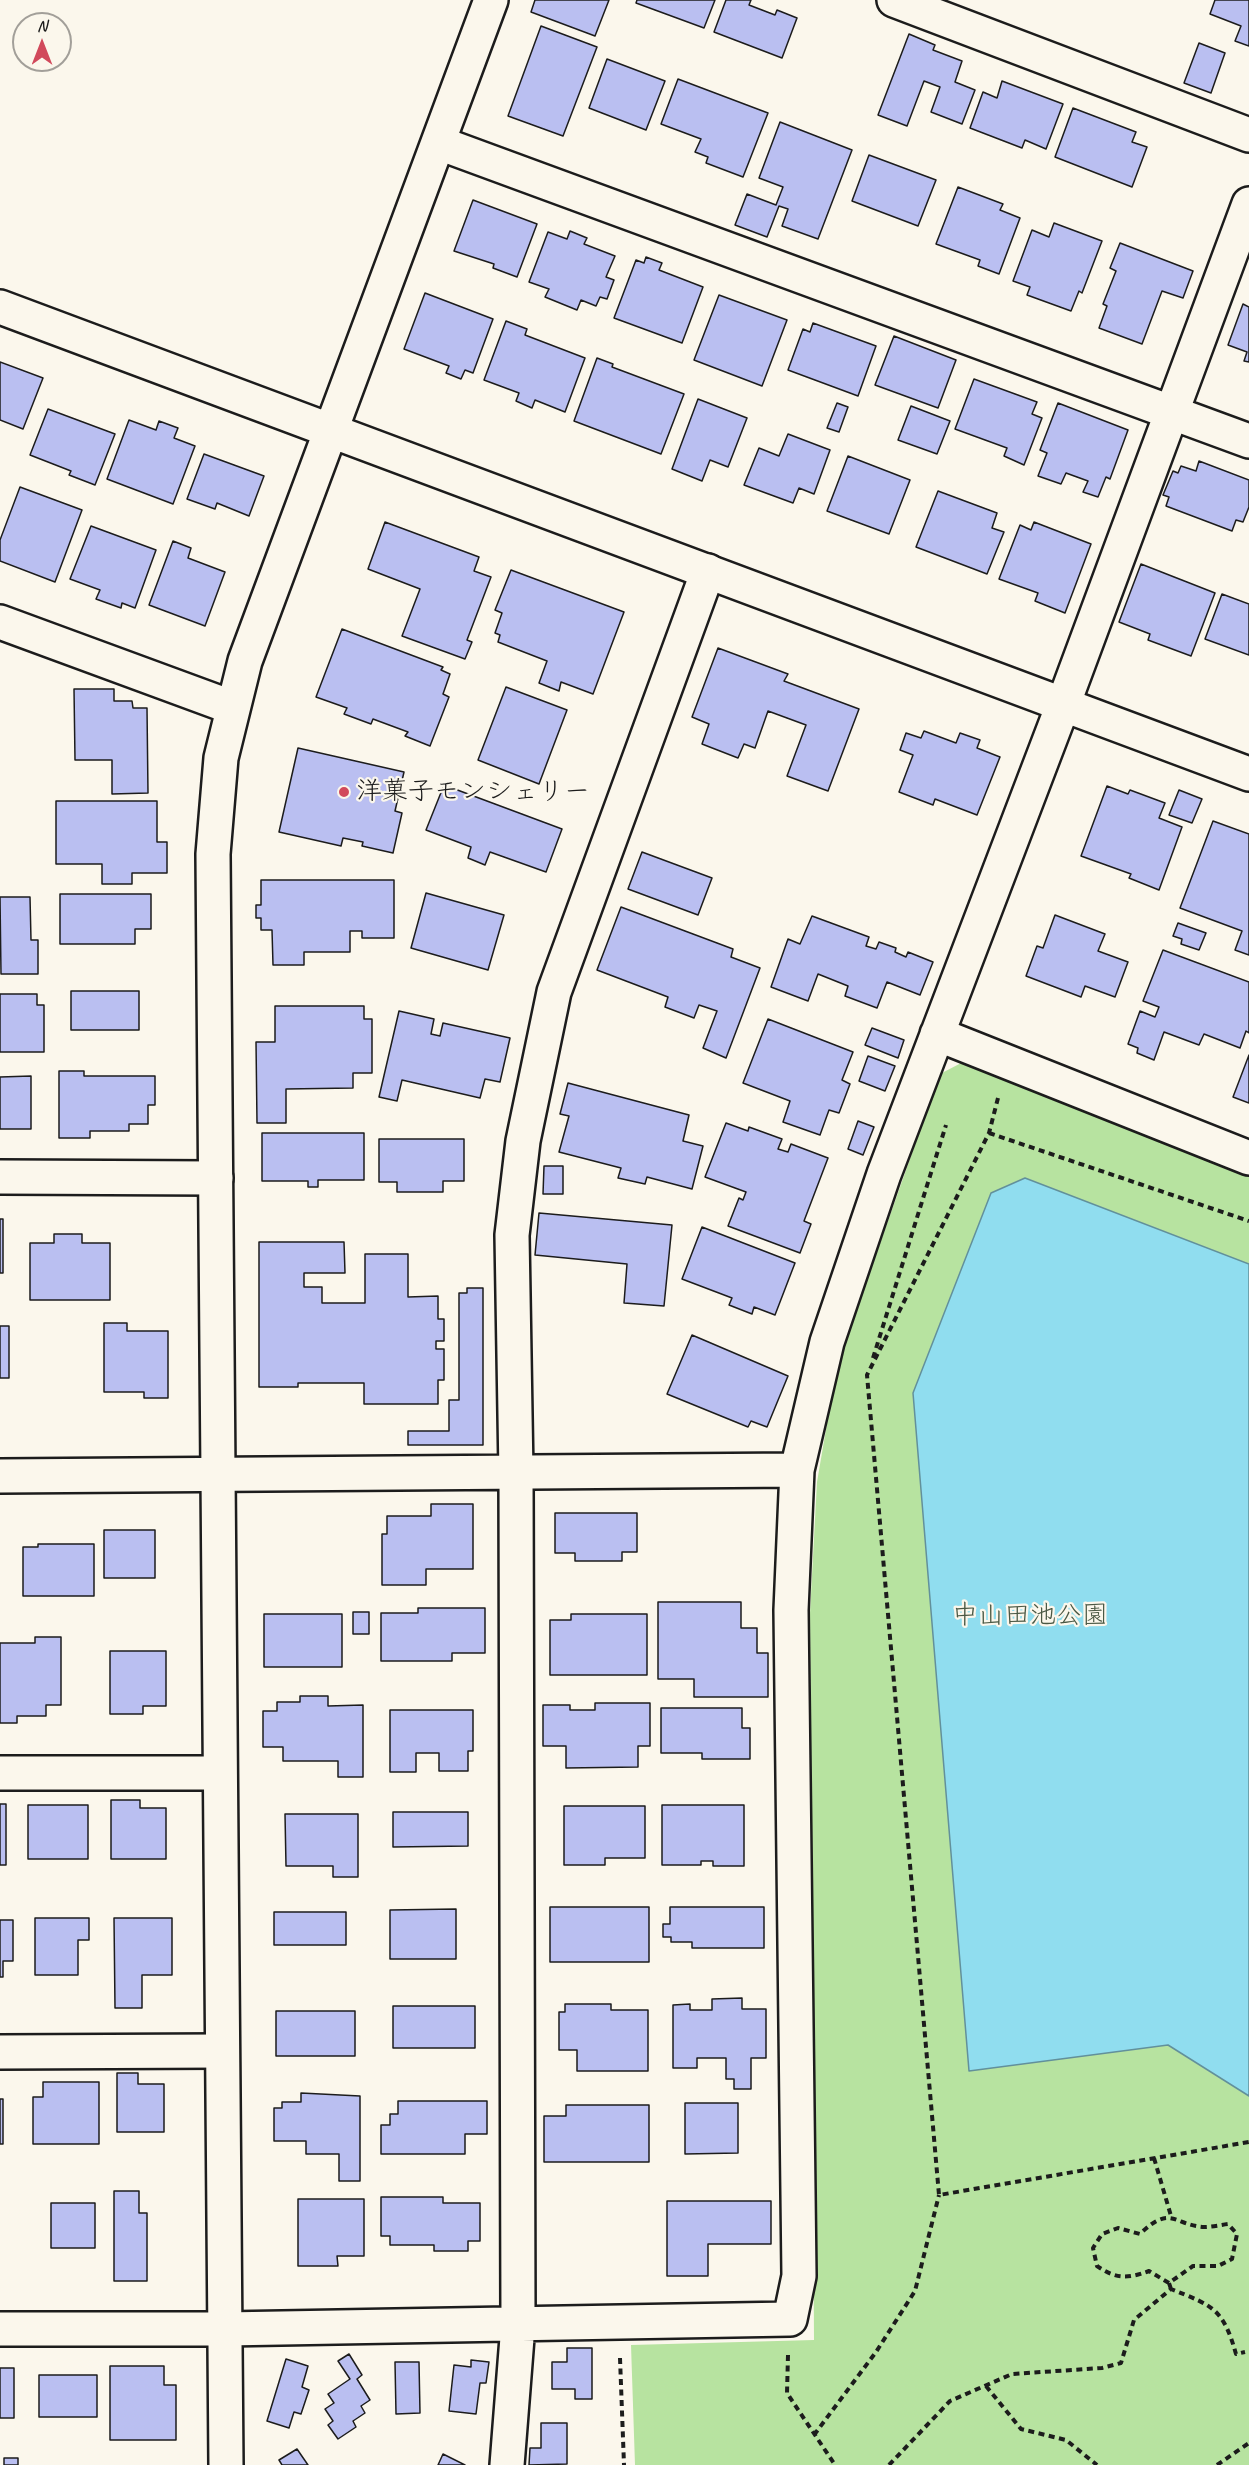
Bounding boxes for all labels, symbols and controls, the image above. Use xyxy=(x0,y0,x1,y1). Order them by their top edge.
north arrow xyxy=(12,12,72,72)
text: N xyxy=(37,16,47,36)
place label: 洋菓子モンシェリー xyxy=(356,776,590,808)
marker: 洋菓子モンシェリー xyxy=(337,785,351,799)
park label: 中山田池公園 xyxy=(952,1600,1108,1632)

